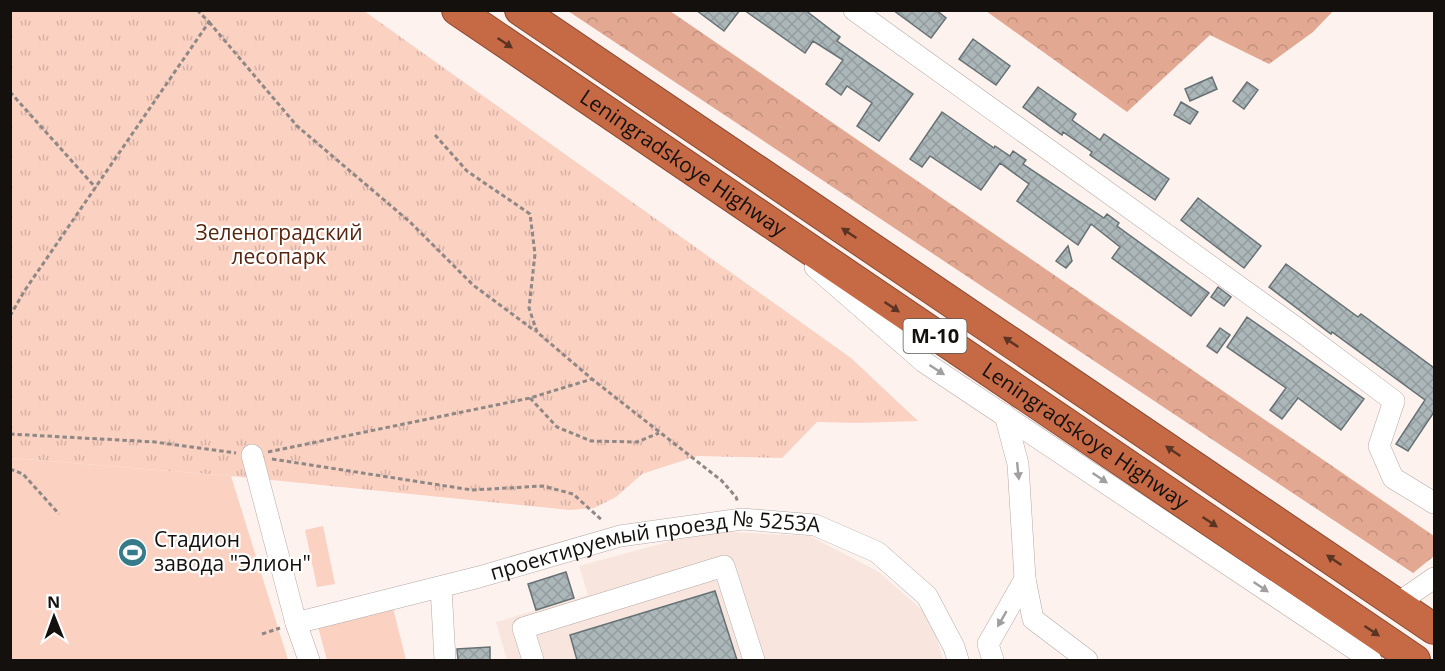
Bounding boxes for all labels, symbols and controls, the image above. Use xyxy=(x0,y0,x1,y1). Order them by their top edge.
one-way arrow xyxy=(497,38,513,49)
street label: Leningradskoye Highway xyxy=(575,83,792,243)
park label: Зеленоградский лесопарк xyxy=(195,218,363,270)
one-way arrow xyxy=(842,227,858,239)
one-way arrow xyxy=(884,301,900,312)
road number: М-10 xyxy=(904,319,966,353)
one-way arrow xyxy=(1003,337,1019,348)
street label: Leningradskoye Highway xyxy=(977,355,1195,516)
one-way arrow xyxy=(929,365,945,376)
one-way arrow xyxy=(1165,445,1181,457)
one-way arrow xyxy=(1013,462,1023,481)
one-way arrow xyxy=(1091,472,1107,484)
street label: проектируемый проезд № 5253А xyxy=(487,503,822,586)
one-way arrow xyxy=(1202,516,1218,527)
place label: Стадион завода "Элион" xyxy=(154,525,311,577)
sports icon: Стадион завода "Элион" xyxy=(117,536,149,568)
one-way arrow xyxy=(1327,554,1343,566)
one-way arrow xyxy=(1253,581,1269,593)
north arrow xyxy=(24,587,84,647)
text: N xyxy=(47,591,60,613)
one-way arrow xyxy=(997,611,1008,627)
one-way arrow xyxy=(1363,625,1379,637)

